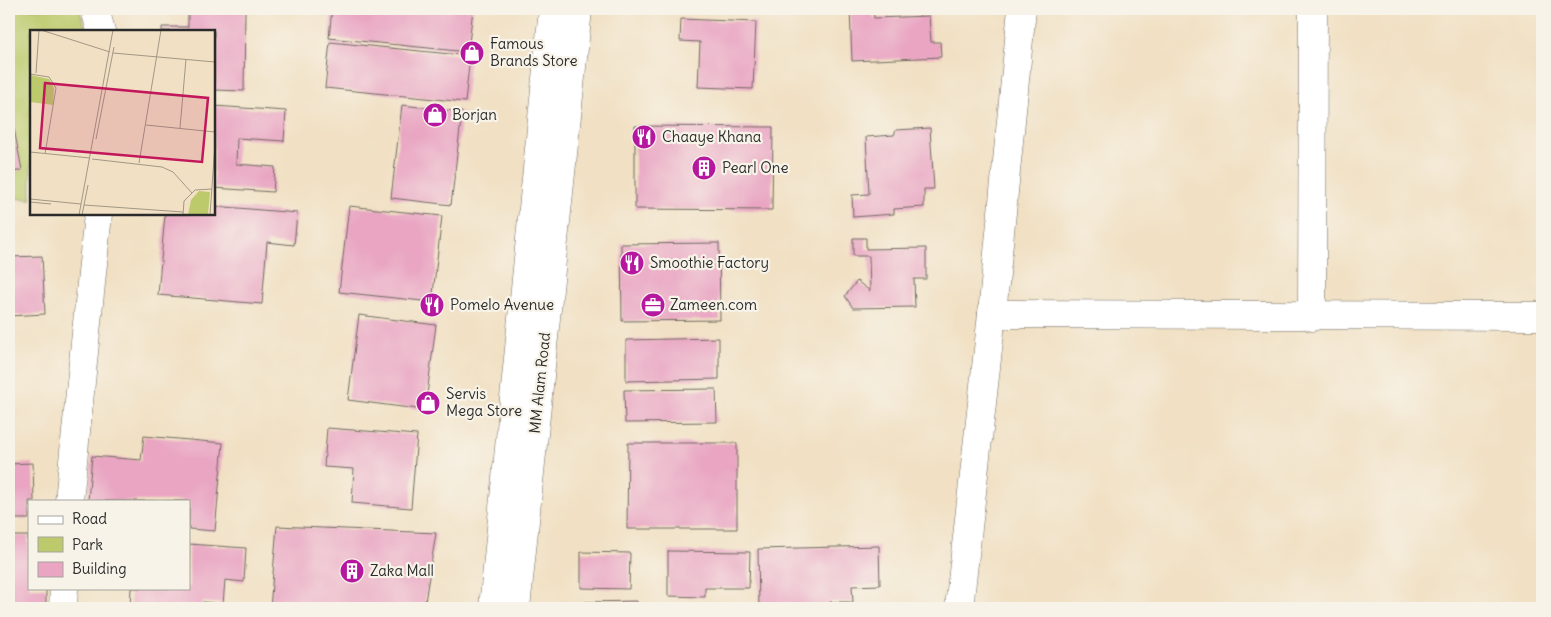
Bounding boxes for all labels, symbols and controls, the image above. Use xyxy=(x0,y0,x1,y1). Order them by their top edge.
inset map xyxy=(30,30,215,215)
place label: Famous Brands Store xyxy=(490,34,578,70)
shop icon: Famous Brands Store xyxy=(459,40,485,66)
shop icon: Borjan xyxy=(422,102,448,128)
place label: Borjan xyxy=(452,105,497,124)
restaurant icon: Chaaye Khana xyxy=(631,124,657,150)
place label: Chaaye Khana xyxy=(662,127,762,146)
building icon: Pearl One xyxy=(691,155,717,181)
place label: Pearl One xyxy=(722,158,789,177)
restaurant icon: Smoothie Factory xyxy=(619,250,645,276)
place label: Smoothie Factory xyxy=(650,253,769,272)
restaurant icon: Pomelo Avenue xyxy=(419,292,445,318)
office icon: Zameen.com xyxy=(640,292,666,318)
place label: Pomelo Avenue xyxy=(450,295,554,314)
place label: Zameen.com xyxy=(670,295,757,314)
street label: MM Alam Road xyxy=(525,331,554,434)
place label: Servis Mega Store xyxy=(446,384,522,420)
shop icon: Servis Mega Store xyxy=(415,390,441,416)
legend xyxy=(28,500,190,590)
text: Road xyxy=(72,509,107,528)
text: Park xyxy=(72,535,103,554)
building icon: Zaka Mall xyxy=(339,558,365,584)
text: Building xyxy=(72,559,127,578)
place label: Zaka Mall xyxy=(370,561,434,580)

